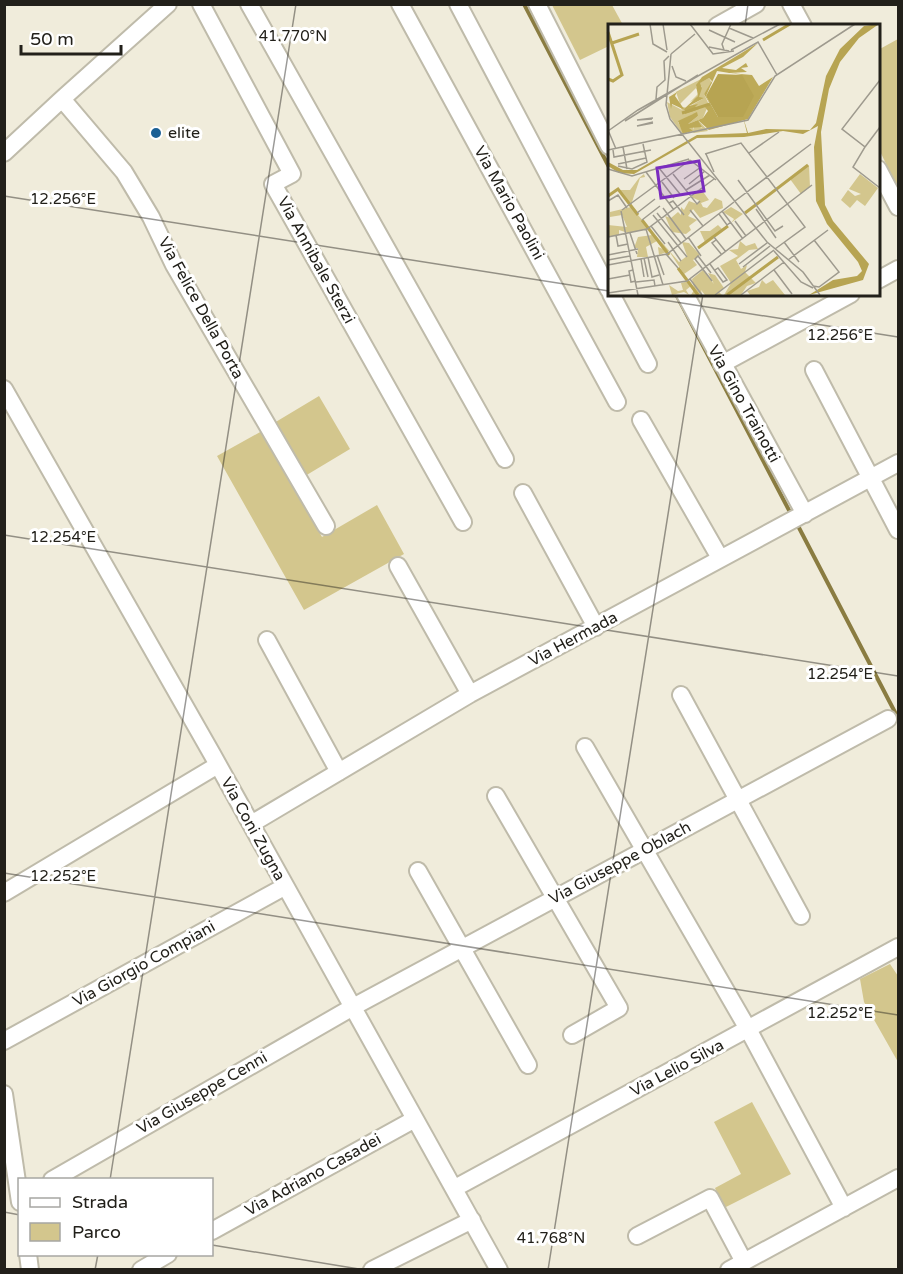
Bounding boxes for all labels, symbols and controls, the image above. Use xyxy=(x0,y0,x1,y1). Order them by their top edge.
scale bar xyxy=(21,18,122,56)
inset map xyxy=(608,24,879,296)
text: 41.770°N xyxy=(259,27,327,45)
text: 50 m xyxy=(30,28,74,50)
place label: elite xyxy=(168,123,200,143)
marker: elite xyxy=(149,126,163,140)
street label: Via Mario Paolini xyxy=(469,142,549,264)
text: 12.256°E xyxy=(30,190,96,208)
street label: Via Annibale Sterzi xyxy=(273,193,359,327)
street label: Via Felice Della Porta xyxy=(154,234,248,382)
text: 12.256°E xyxy=(807,326,873,344)
street label: Via Gino Trainotti xyxy=(703,342,785,466)
text: 12.254°E xyxy=(30,528,96,546)
street label: Via Hermada xyxy=(525,607,621,671)
text: 12.254°E xyxy=(807,665,873,683)
street label: Via Coni Zugna xyxy=(216,774,290,884)
street label: Via Giuseppe Oblach xyxy=(545,817,695,909)
text: 12.252°E xyxy=(30,867,96,885)
street label: Via Giorgio Compiani xyxy=(69,917,219,1011)
text: 12.252°E xyxy=(807,1004,873,1022)
street label: Via Lelio Silva xyxy=(627,1035,727,1101)
street label: Via Giuseppe Cenni xyxy=(133,1047,271,1139)
street label: Via Adriano Casadei xyxy=(241,1129,385,1221)
legend xyxy=(18,1178,213,1256)
text: Strada xyxy=(72,1191,128,1213)
text: Parco xyxy=(72,1221,121,1243)
text: 41.768°N xyxy=(517,1229,585,1247)

